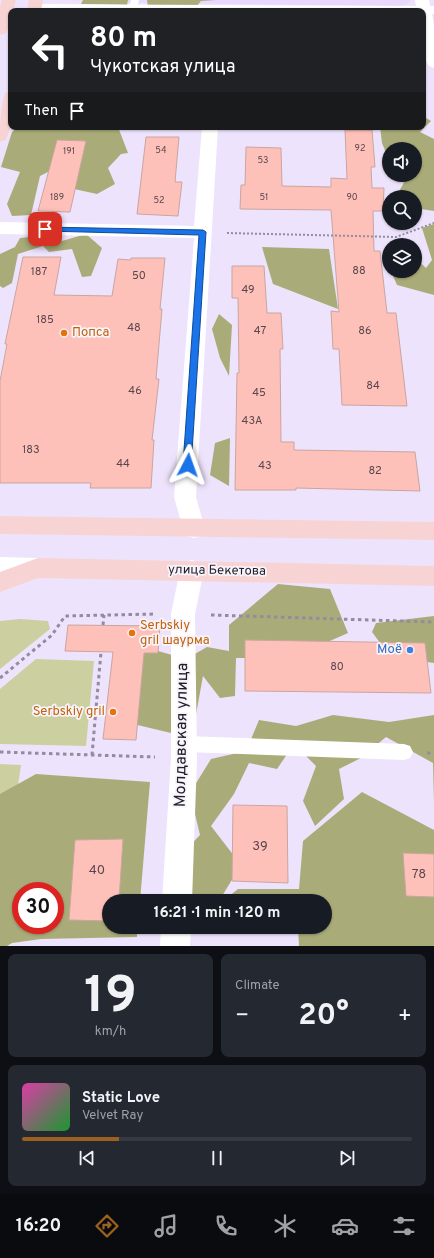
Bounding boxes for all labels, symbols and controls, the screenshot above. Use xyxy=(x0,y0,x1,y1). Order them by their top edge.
text: 80 m xyxy=(90,21,157,57)
icon: left xyxy=(24,24,76,76)
text: Чукотская улица xyxy=(90,56,235,79)
icon: arrive xyxy=(66,100,88,122)
text: Then xyxy=(24,102,58,121)
map controls xyxy=(382,142,422,278)
button: sound xyxy=(382,142,422,182)
house number: 92 xyxy=(355,143,365,154)
house number: 54 xyxy=(155,145,167,156)
house number: 191 xyxy=(63,146,75,157)
house number: 53 xyxy=(257,155,269,166)
button: search xyxy=(382,190,422,230)
house number: 189 xyxy=(50,192,64,203)
house number: 51 xyxy=(260,192,268,203)
house number: 90 xyxy=(346,192,358,203)
house number: 52 xyxy=(153,195,165,206)
pin xyxy=(28,212,62,246)
icon: arrive xyxy=(34,218,56,240)
button: layers xyxy=(382,238,422,278)
house number: 88 xyxy=(352,264,366,278)
house number: 187 xyxy=(31,265,47,279)
house number: 50 xyxy=(132,269,146,283)
house number: 49 xyxy=(241,283,255,297)
house number: 185 xyxy=(36,313,54,327)
house number: 48 xyxy=(127,321,141,335)
house number: 47 xyxy=(254,324,266,338)
house number: 86 xyxy=(358,324,372,338)
place label: Попса xyxy=(72,325,109,341)
marker: Попса xyxy=(59,328,69,338)
house number: 84 xyxy=(366,379,380,393)
house number: 46 xyxy=(128,384,142,398)
house number: 45 xyxy=(252,386,266,400)
house number: 43А xyxy=(242,414,262,428)
house number: 183 xyxy=(22,443,40,457)
position arrow xyxy=(167,444,209,486)
house number: 44 xyxy=(116,457,130,471)
house number: 43 xyxy=(258,459,272,473)
house number: 82 xyxy=(368,464,382,478)
street label: улица Бекетова xyxy=(168,562,266,580)
place label: Serbskiy gril шаурма xyxy=(140,618,210,649)
marker: Serbskiy gril шаурма xyxy=(127,628,137,638)
place label: Моё xyxy=(377,642,402,658)
marker: Моё xyxy=(405,645,415,655)
house number: 80 xyxy=(330,660,344,674)
street label: Молдавская улица xyxy=(171,663,193,807)
place label: Serbskiy gril xyxy=(33,704,105,720)
marker: Serbskiy gril xyxy=(108,707,118,717)
house number: 39 xyxy=(252,839,268,855)
house number: 40 xyxy=(89,863,105,879)
house number: 78 xyxy=(412,867,426,883)
speed limit sign: 30 xyxy=(12,882,64,934)
text: 16:21 · 1 min · 120 m xyxy=(154,904,280,923)
text: 19 xyxy=(84,965,137,1031)
text: Climate xyxy=(235,978,280,994)
text: 20° xyxy=(298,998,349,1035)
text: − xyxy=(235,1003,249,1030)
text: + xyxy=(398,1003,412,1030)
text: km/h xyxy=(95,1024,126,1040)
text: Static Love xyxy=(82,1089,160,1108)
text: Velvet Ray xyxy=(82,1108,143,1124)
icon: previous xyxy=(76,1147,98,1169)
icon: pause xyxy=(206,1147,228,1169)
icon: next xyxy=(336,1147,358,1169)
icon: directions xyxy=(93,1212,121,1240)
icon: music xyxy=(152,1212,180,1240)
icon: phone xyxy=(212,1212,240,1240)
icon: climate xyxy=(271,1212,299,1240)
icon: car xyxy=(331,1212,359,1240)
icon: filters xyxy=(390,1212,418,1240)
text: 16:20 xyxy=(16,1215,61,1238)

